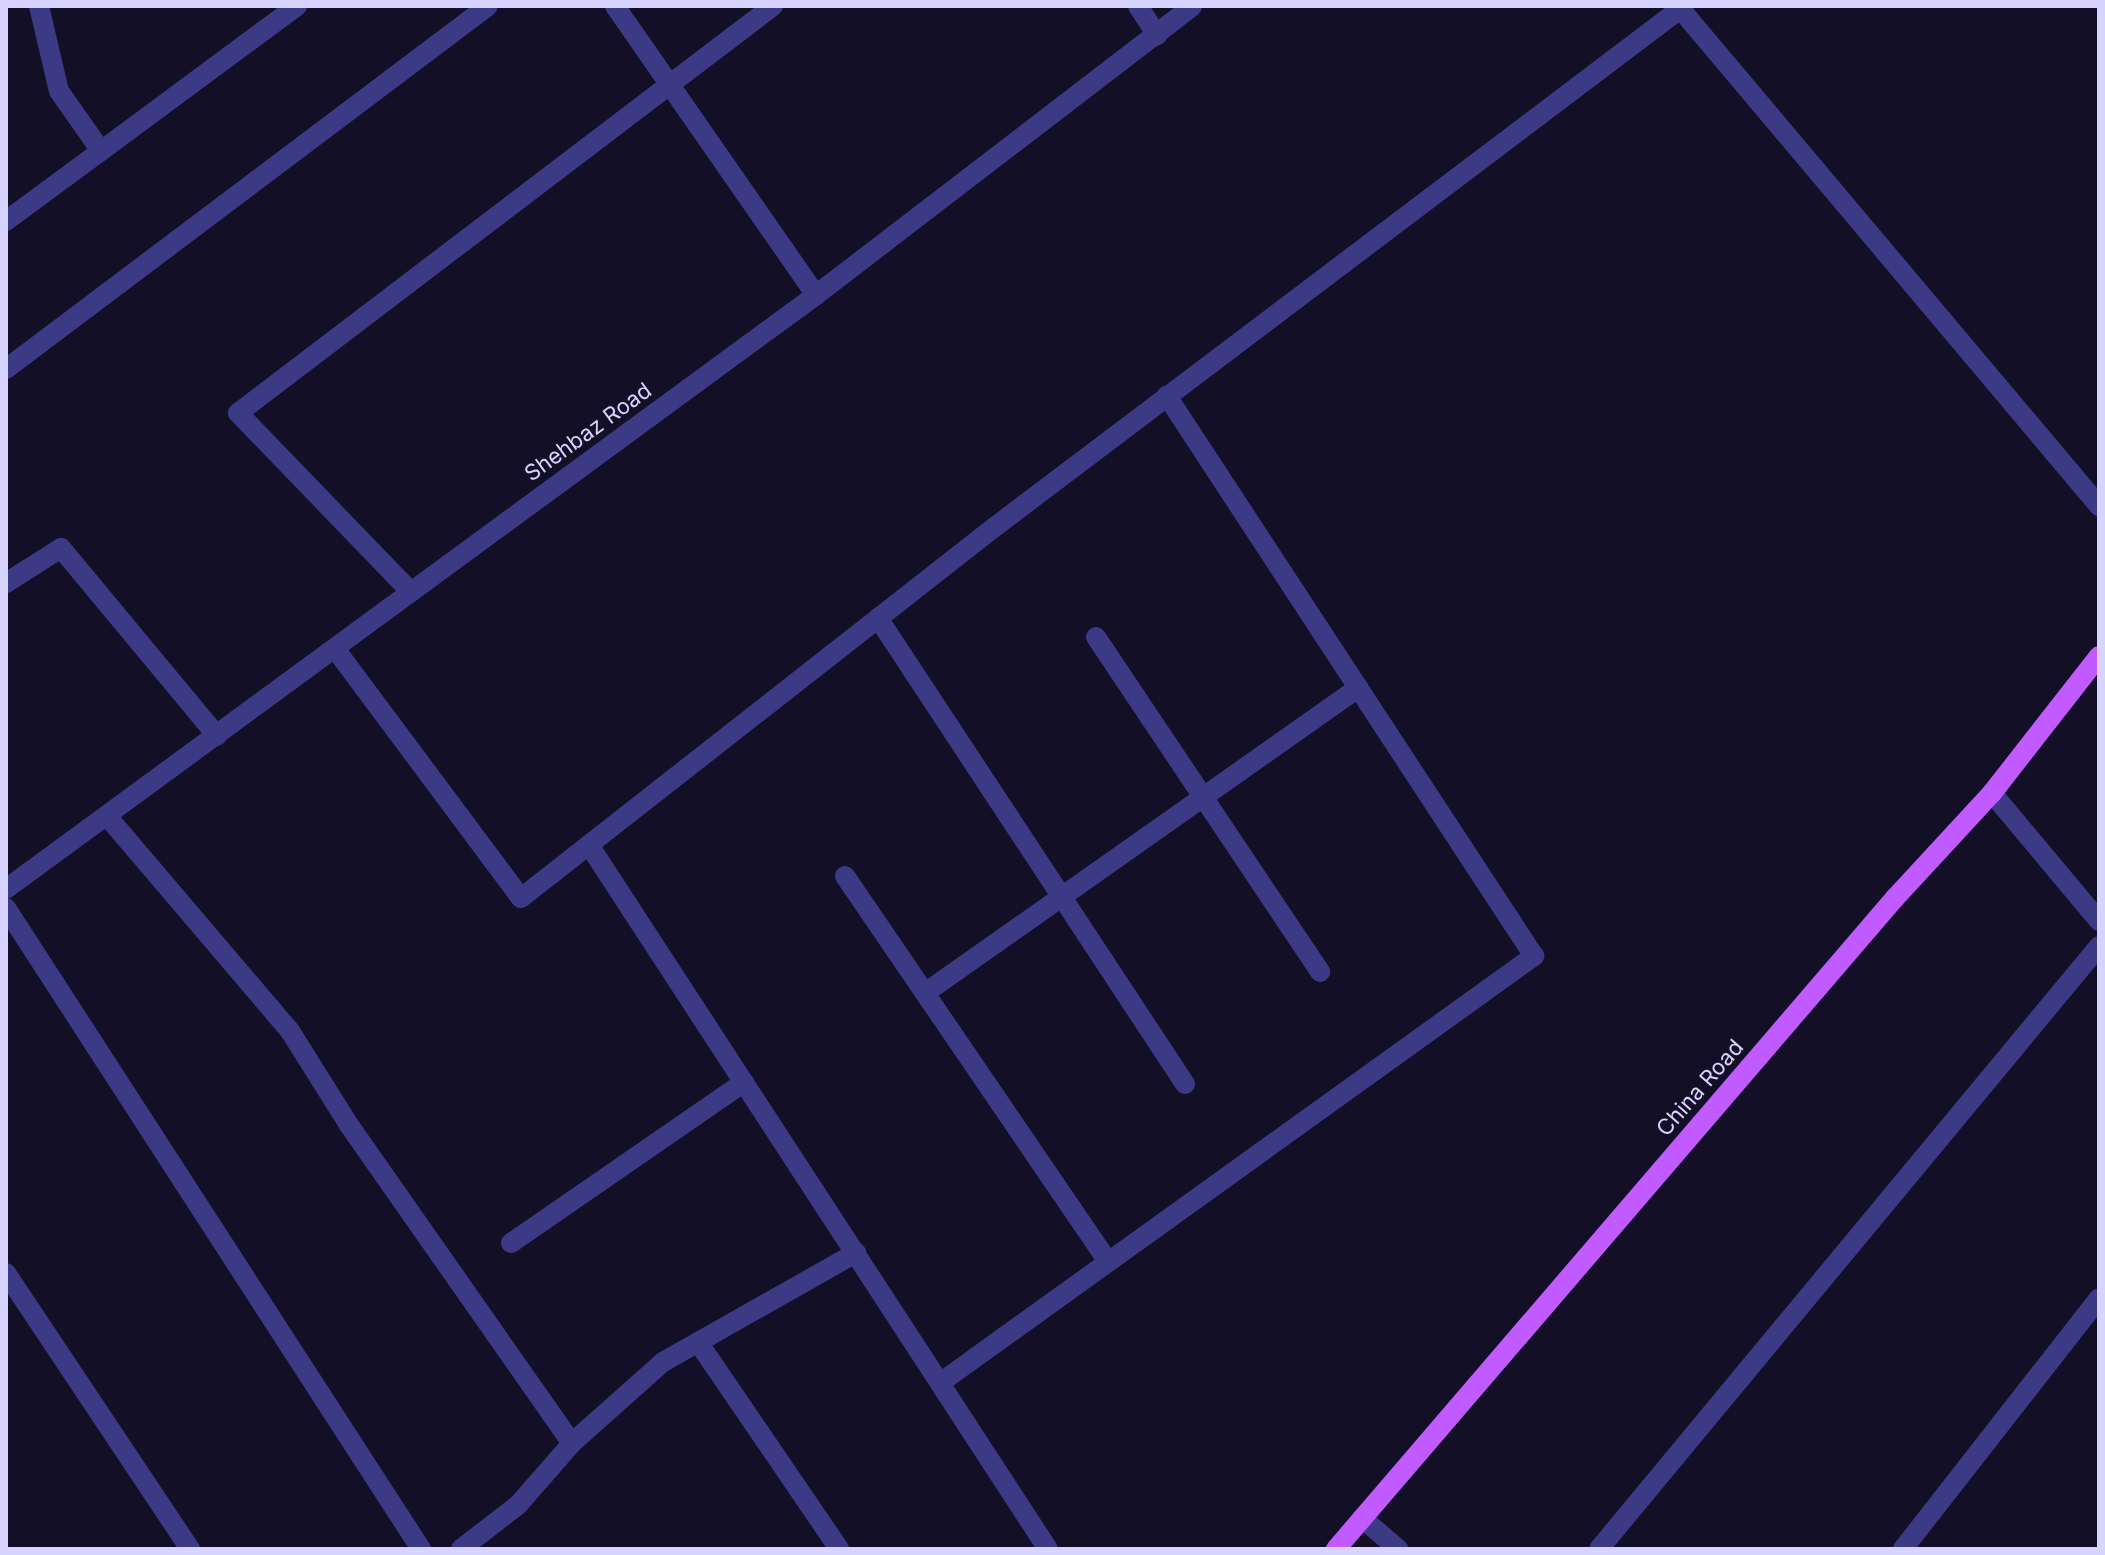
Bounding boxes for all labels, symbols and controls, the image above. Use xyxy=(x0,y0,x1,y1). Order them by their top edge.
street label: Shehbaz Road xyxy=(519,377,657,487)
street label: China Road xyxy=(1651,1034,1749,1142)

